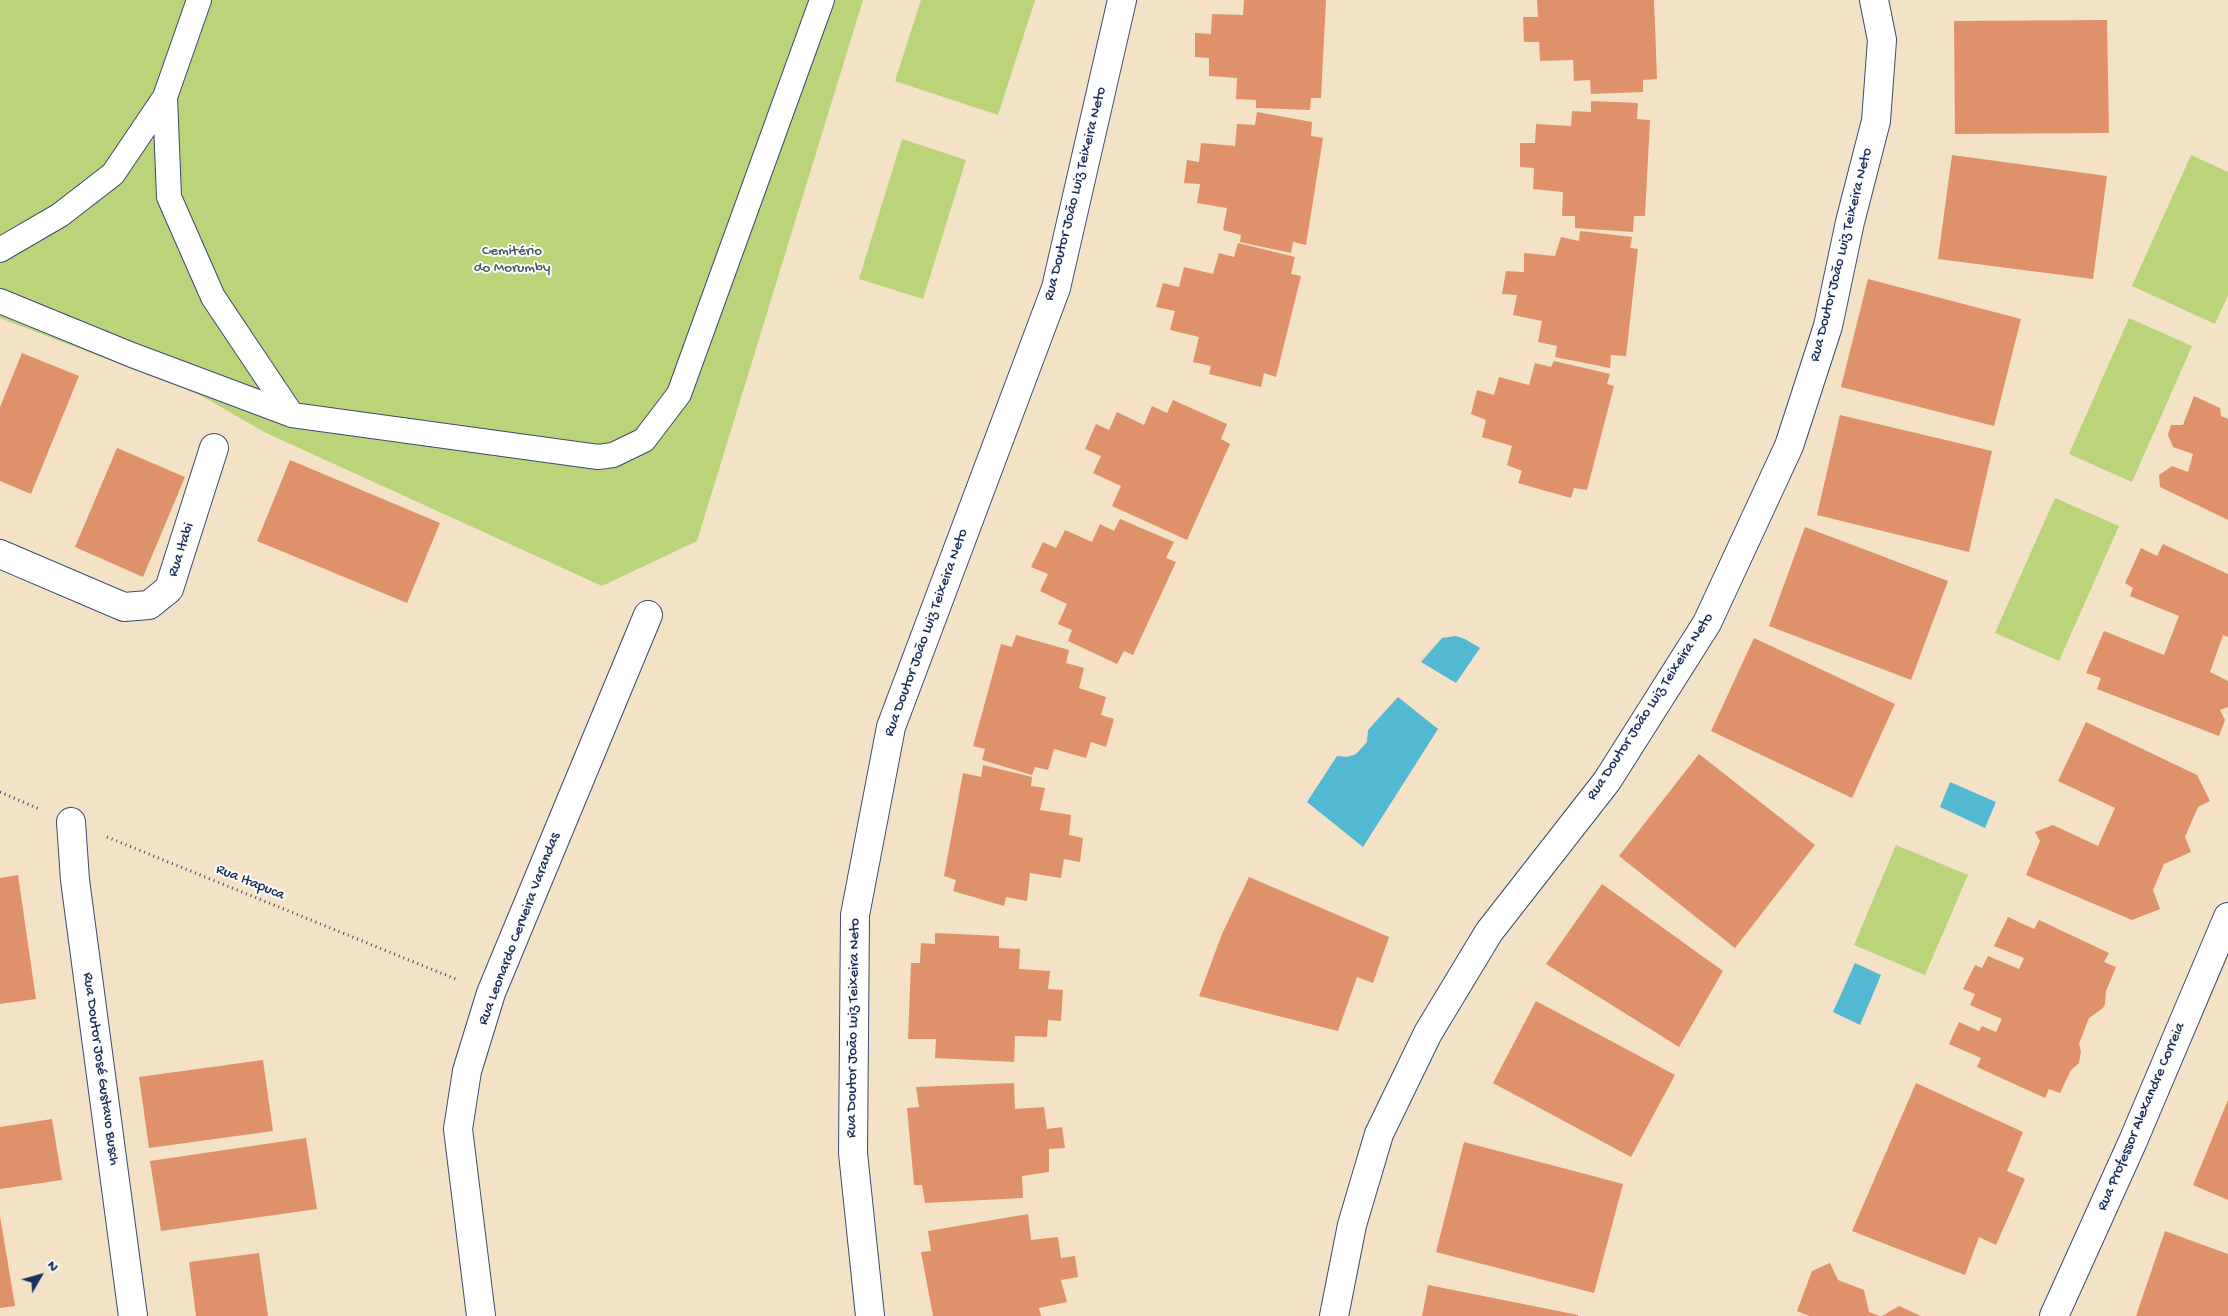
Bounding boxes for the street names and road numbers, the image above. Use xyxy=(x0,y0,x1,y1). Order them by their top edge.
street label: Rua Doutor João Luiz Teixeira Neto xyxy=(1041,85,1111,303)
street label: Rua Doutor João Luiz Teixeira Neto xyxy=(1807,146,1877,364)
street label: Rua Itabi xyxy=(165,521,199,579)
street label: Rua Doutor João Luiz Teixeira Neto xyxy=(881,527,973,739)
street label: Rua Doutor João Luiz Teixeira Neto xyxy=(1584,610,1718,804)
street label: Rua Leonardo Cerveira Varandas xyxy=(475,830,565,1028)
street label: Rua Itapuca xyxy=(213,861,287,905)
street label: Rua Doutor João Luiz Teixeira Neto xyxy=(843,918,865,1138)
street label: Rua Doutor José Gustavo Busch xyxy=(78,971,122,1167)
street label: Rua Professor Alexandre Correia xyxy=(2094,1020,2190,1214)

